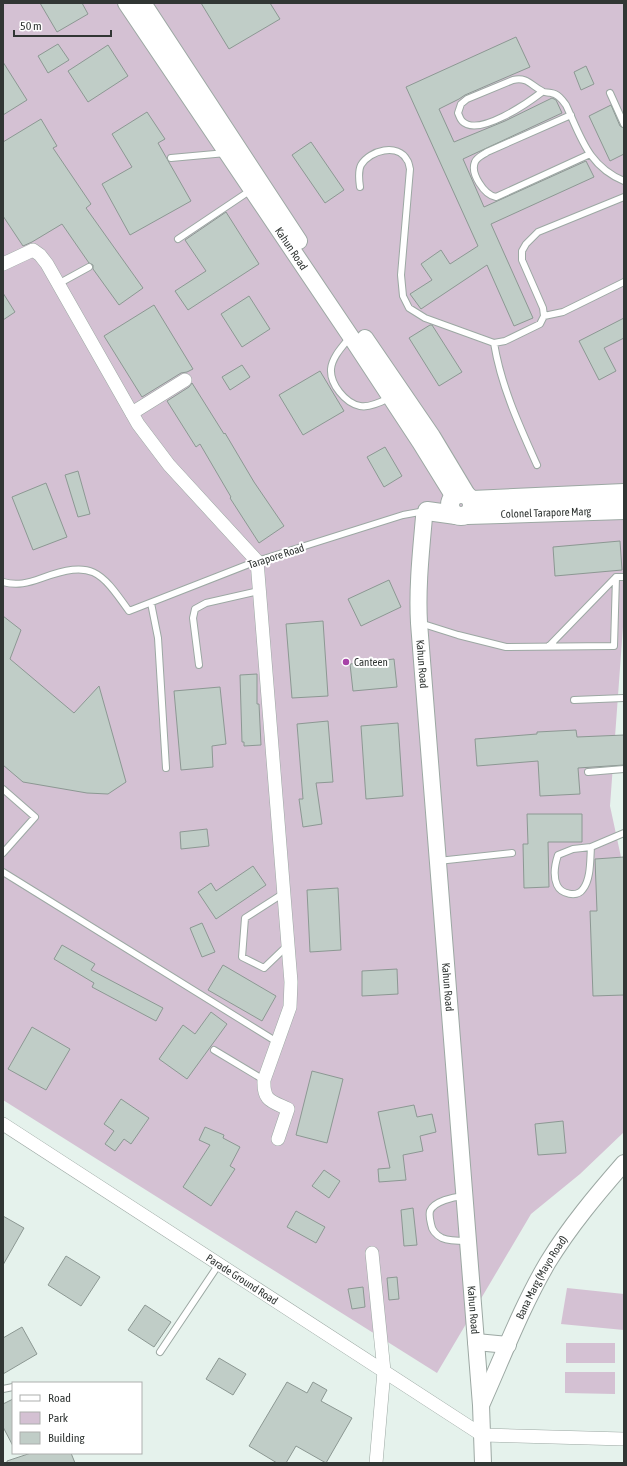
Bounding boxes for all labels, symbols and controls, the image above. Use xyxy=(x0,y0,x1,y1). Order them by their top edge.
scale bar xyxy=(14,12,111,38)
text: 50 m xyxy=(20,19,42,33)
street label: Kahun Road xyxy=(273,225,310,272)
street label: Colonel Tarapore Marg xyxy=(501,505,592,520)
street label: Tarapore Road xyxy=(246,541,306,571)
street label: Kahun Road xyxy=(414,639,430,689)
place label: Canteen xyxy=(354,656,388,668)
marker: Canteen xyxy=(341,657,351,667)
street label: Kahun Road xyxy=(440,962,456,1012)
street label: Bana Marg (Mayo Road) xyxy=(513,1233,570,1321)
street label: Parade Ground Road xyxy=(204,1252,280,1307)
street label: Kahun Road xyxy=(466,1285,481,1335)
legend xyxy=(12,1382,142,1454)
text: Road xyxy=(48,1391,71,1405)
text: Park xyxy=(48,1411,69,1425)
text: Building xyxy=(48,1431,86,1445)

